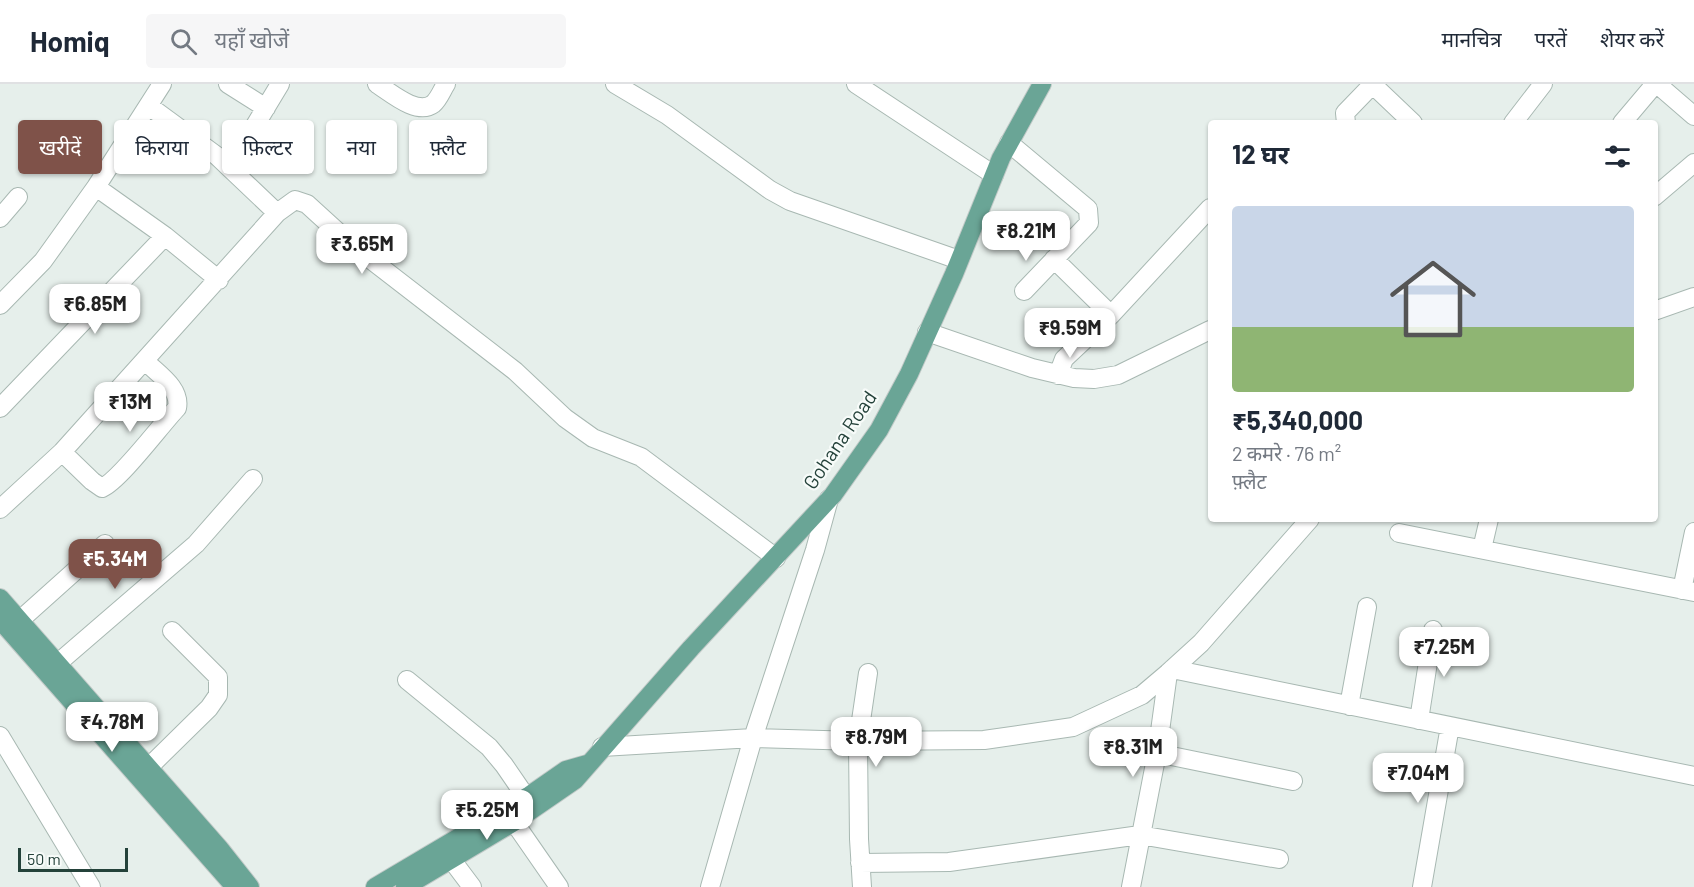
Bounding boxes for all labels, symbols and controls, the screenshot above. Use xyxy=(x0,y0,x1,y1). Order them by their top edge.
search box xyxy=(146,14,566,68)
text: Homiq xyxy=(30,24,110,58)
icon: search xyxy=(167,25,200,58)
text: यहाँ खोजें xyxy=(215,26,289,52)
text: मानचित्र xyxy=(1442,26,1502,51)
text: परतें xyxy=(1535,26,1567,51)
text: शेयर करें xyxy=(1600,26,1664,51)
chip: खरीदें xyxy=(18,120,102,174)
chip: किराया xyxy=(114,120,210,174)
chip: फ़िल्टर xyxy=(222,120,314,174)
chip: नया xyxy=(326,120,397,174)
chip: फ़्लैट xyxy=(409,120,487,174)
text: 12 घर xyxy=(1232,138,1289,169)
icon: filters xyxy=(1601,140,1634,173)
pin: ₹8.21M xyxy=(977,211,1075,262)
text: ₹8.21M xyxy=(996,218,1056,242)
pin: ₹3.65M xyxy=(313,224,411,275)
text: ₹3.65M xyxy=(330,231,394,255)
icon: home xyxy=(1379,245,1487,353)
pin: ₹6.85M xyxy=(46,284,144,335)
text: ₹6.85M xyxy=(63,291,127,315)
pin: ₹9.59M xyxy=(1021,308,1119,359)
text: ₹9.59M xyxy=(1038,315,1102,339)
pin: ₹13M xyxy=(94,382,166,433)
street label: Gohana Road xyxy=(798,386,881,493)
text: ₹13M xyxy=(108,389,152,413)
text: ₹5,340,000 xyxy=(1232,404,1363,435)
text: 2 कमरे · 76 m² xyxy=(1232,441,1341,465)
text: फ़्लैट xyxy=(1232,469,1267,493)
pin: ₹5.34M xyxy=(66,539,164,590)
text: ₹5.34M xyxy=(83,546,147,570)
pin: ₹7.25M xyxy=(1395,627,1493,678)
text: ₹7.25M xyxy=(1413,634,1475,658)
pin: ₹4.78M xyxy=(63,702,161,753)
text: ₹4.78M xyxy=(80,709,144,733)
pin: ₹8.79M xyxy=(827,717,925,768)
text: ₹8.79M xyxy=(845,724,907,748)
pin: ₹8.31M xyxy=(1084,727,1182,778)
text: ₹8.31M xyxy=(1103,734,1163,758)
pin: ₹7.04M xyxy=(1369,753,1467,804)
text: ₹7.04M xyxy=(1387,760,1449,784)
pin: ₹5.25M xyxy=(438,790,536,841)
text: ₹5.25M xyxy=(455,797,519,821)
scale bar xyxy=(18,845,128,872)
text: 50 m xyxy=(27,849,61,868)

